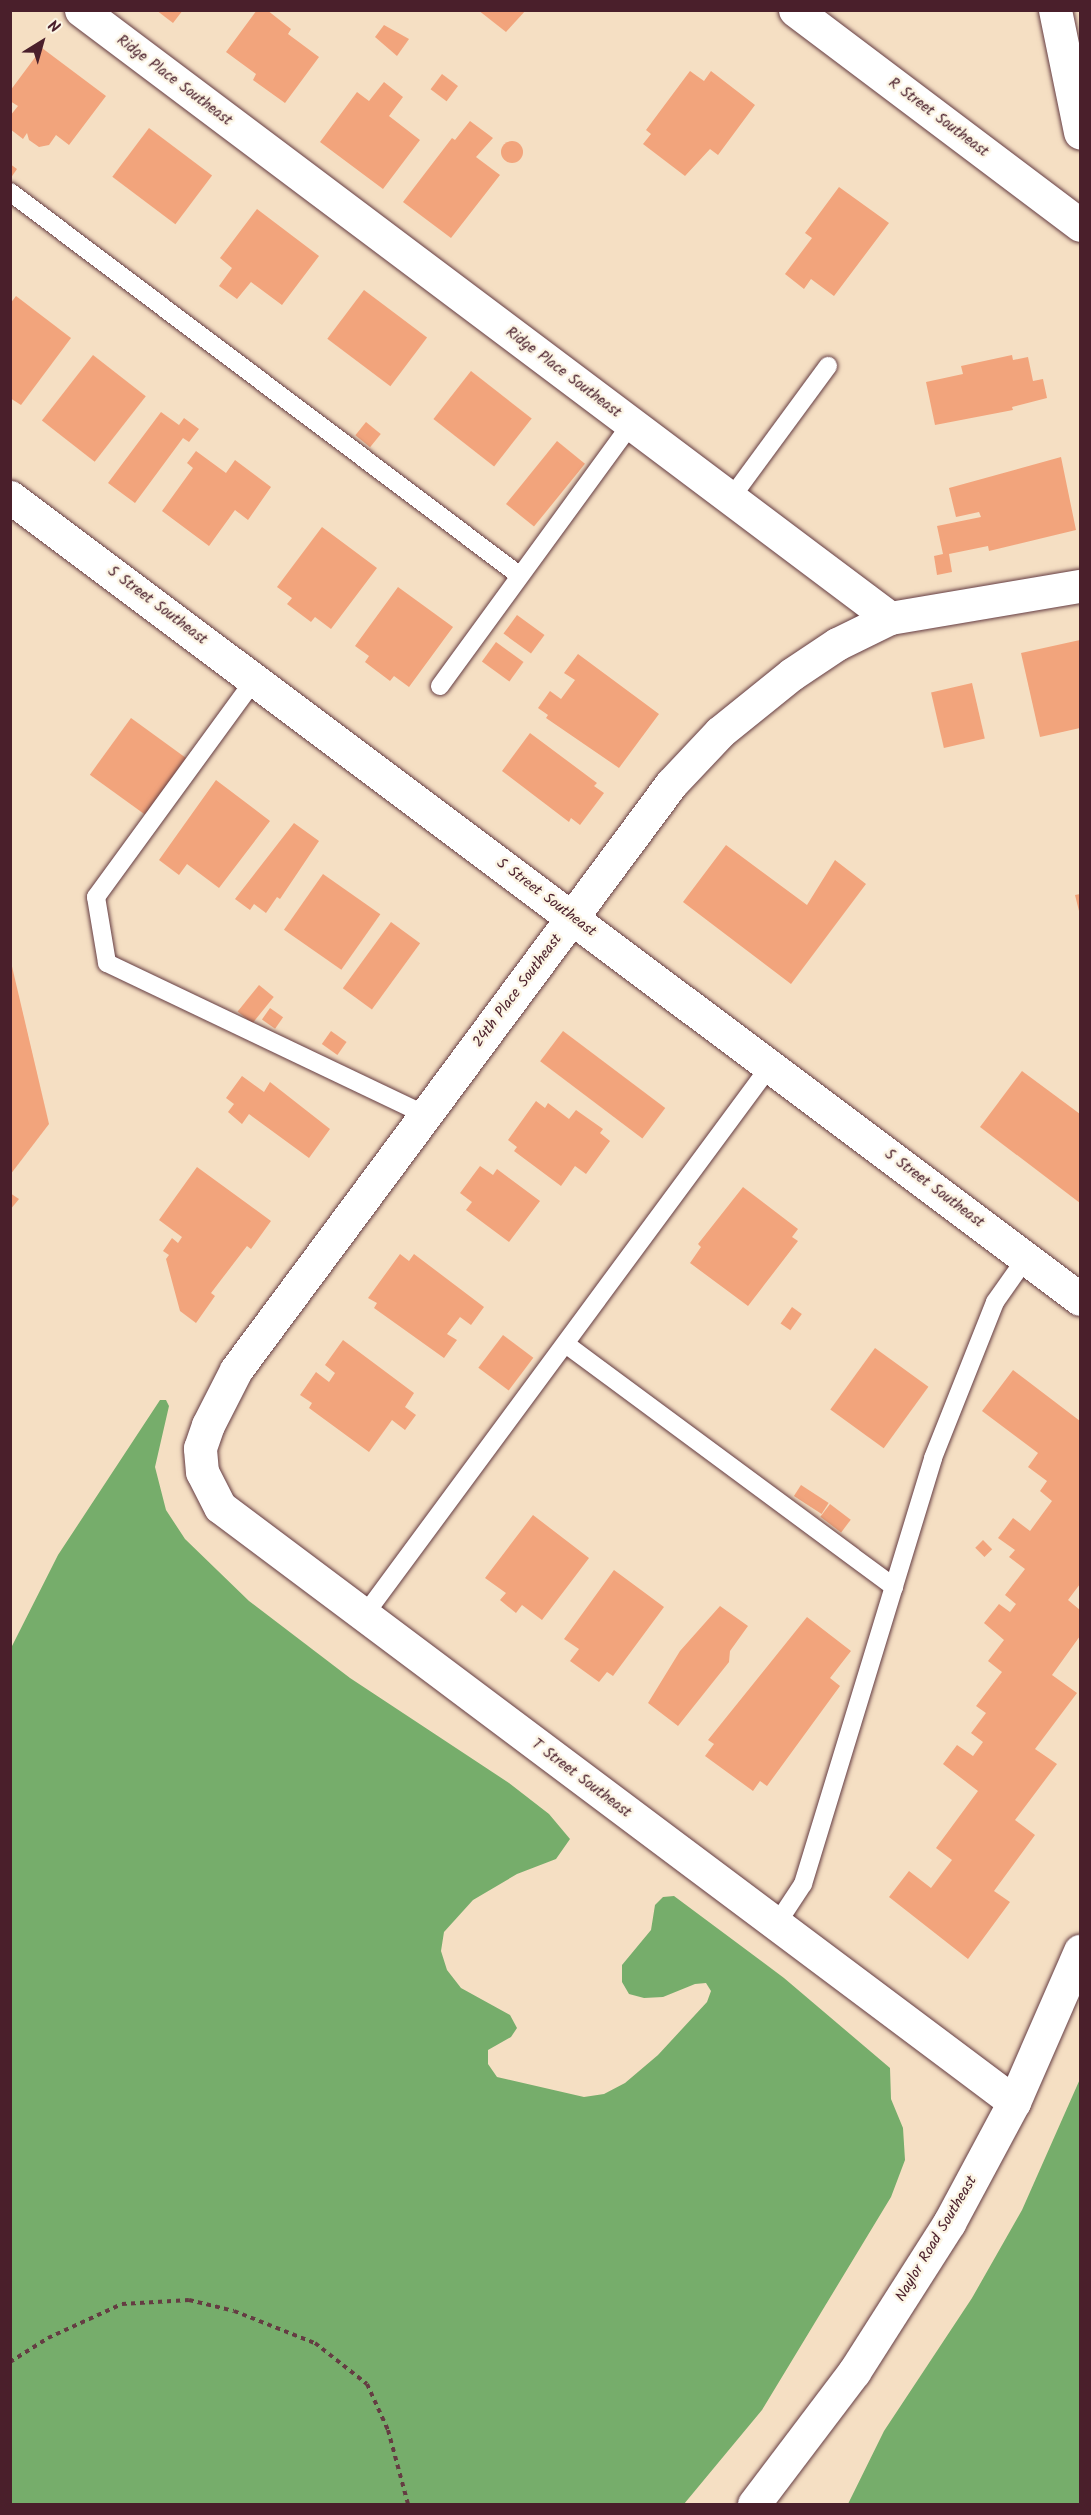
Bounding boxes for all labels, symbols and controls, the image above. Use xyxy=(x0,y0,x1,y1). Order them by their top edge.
north arrow xyxy=(12,12,72,72)
text: N xyxy=(42,14,65,40)
street label: Ridge Place Southeast xyxy=(113,32,235,130)
street label: R Street Southeast xyxy=(884,75,992,161)
street label: Ridge Place Southeast xyxy=(502,324,624,422)
street label: S Street Southeast xyxy=(104,563,210,649)
street label: S Street Southeast xyxy=(493,855,599,941)
street label: 24th Place Southeast xyxy=(470,931,566,1051)
street label: S Street Southeast xyxy=(881,1146,987,1232)
street label: T Street Southeast xyxy=(528,1736,634,1822)
street label: Naylor Road Southeast xyxy=(892,2173,982,2305)

